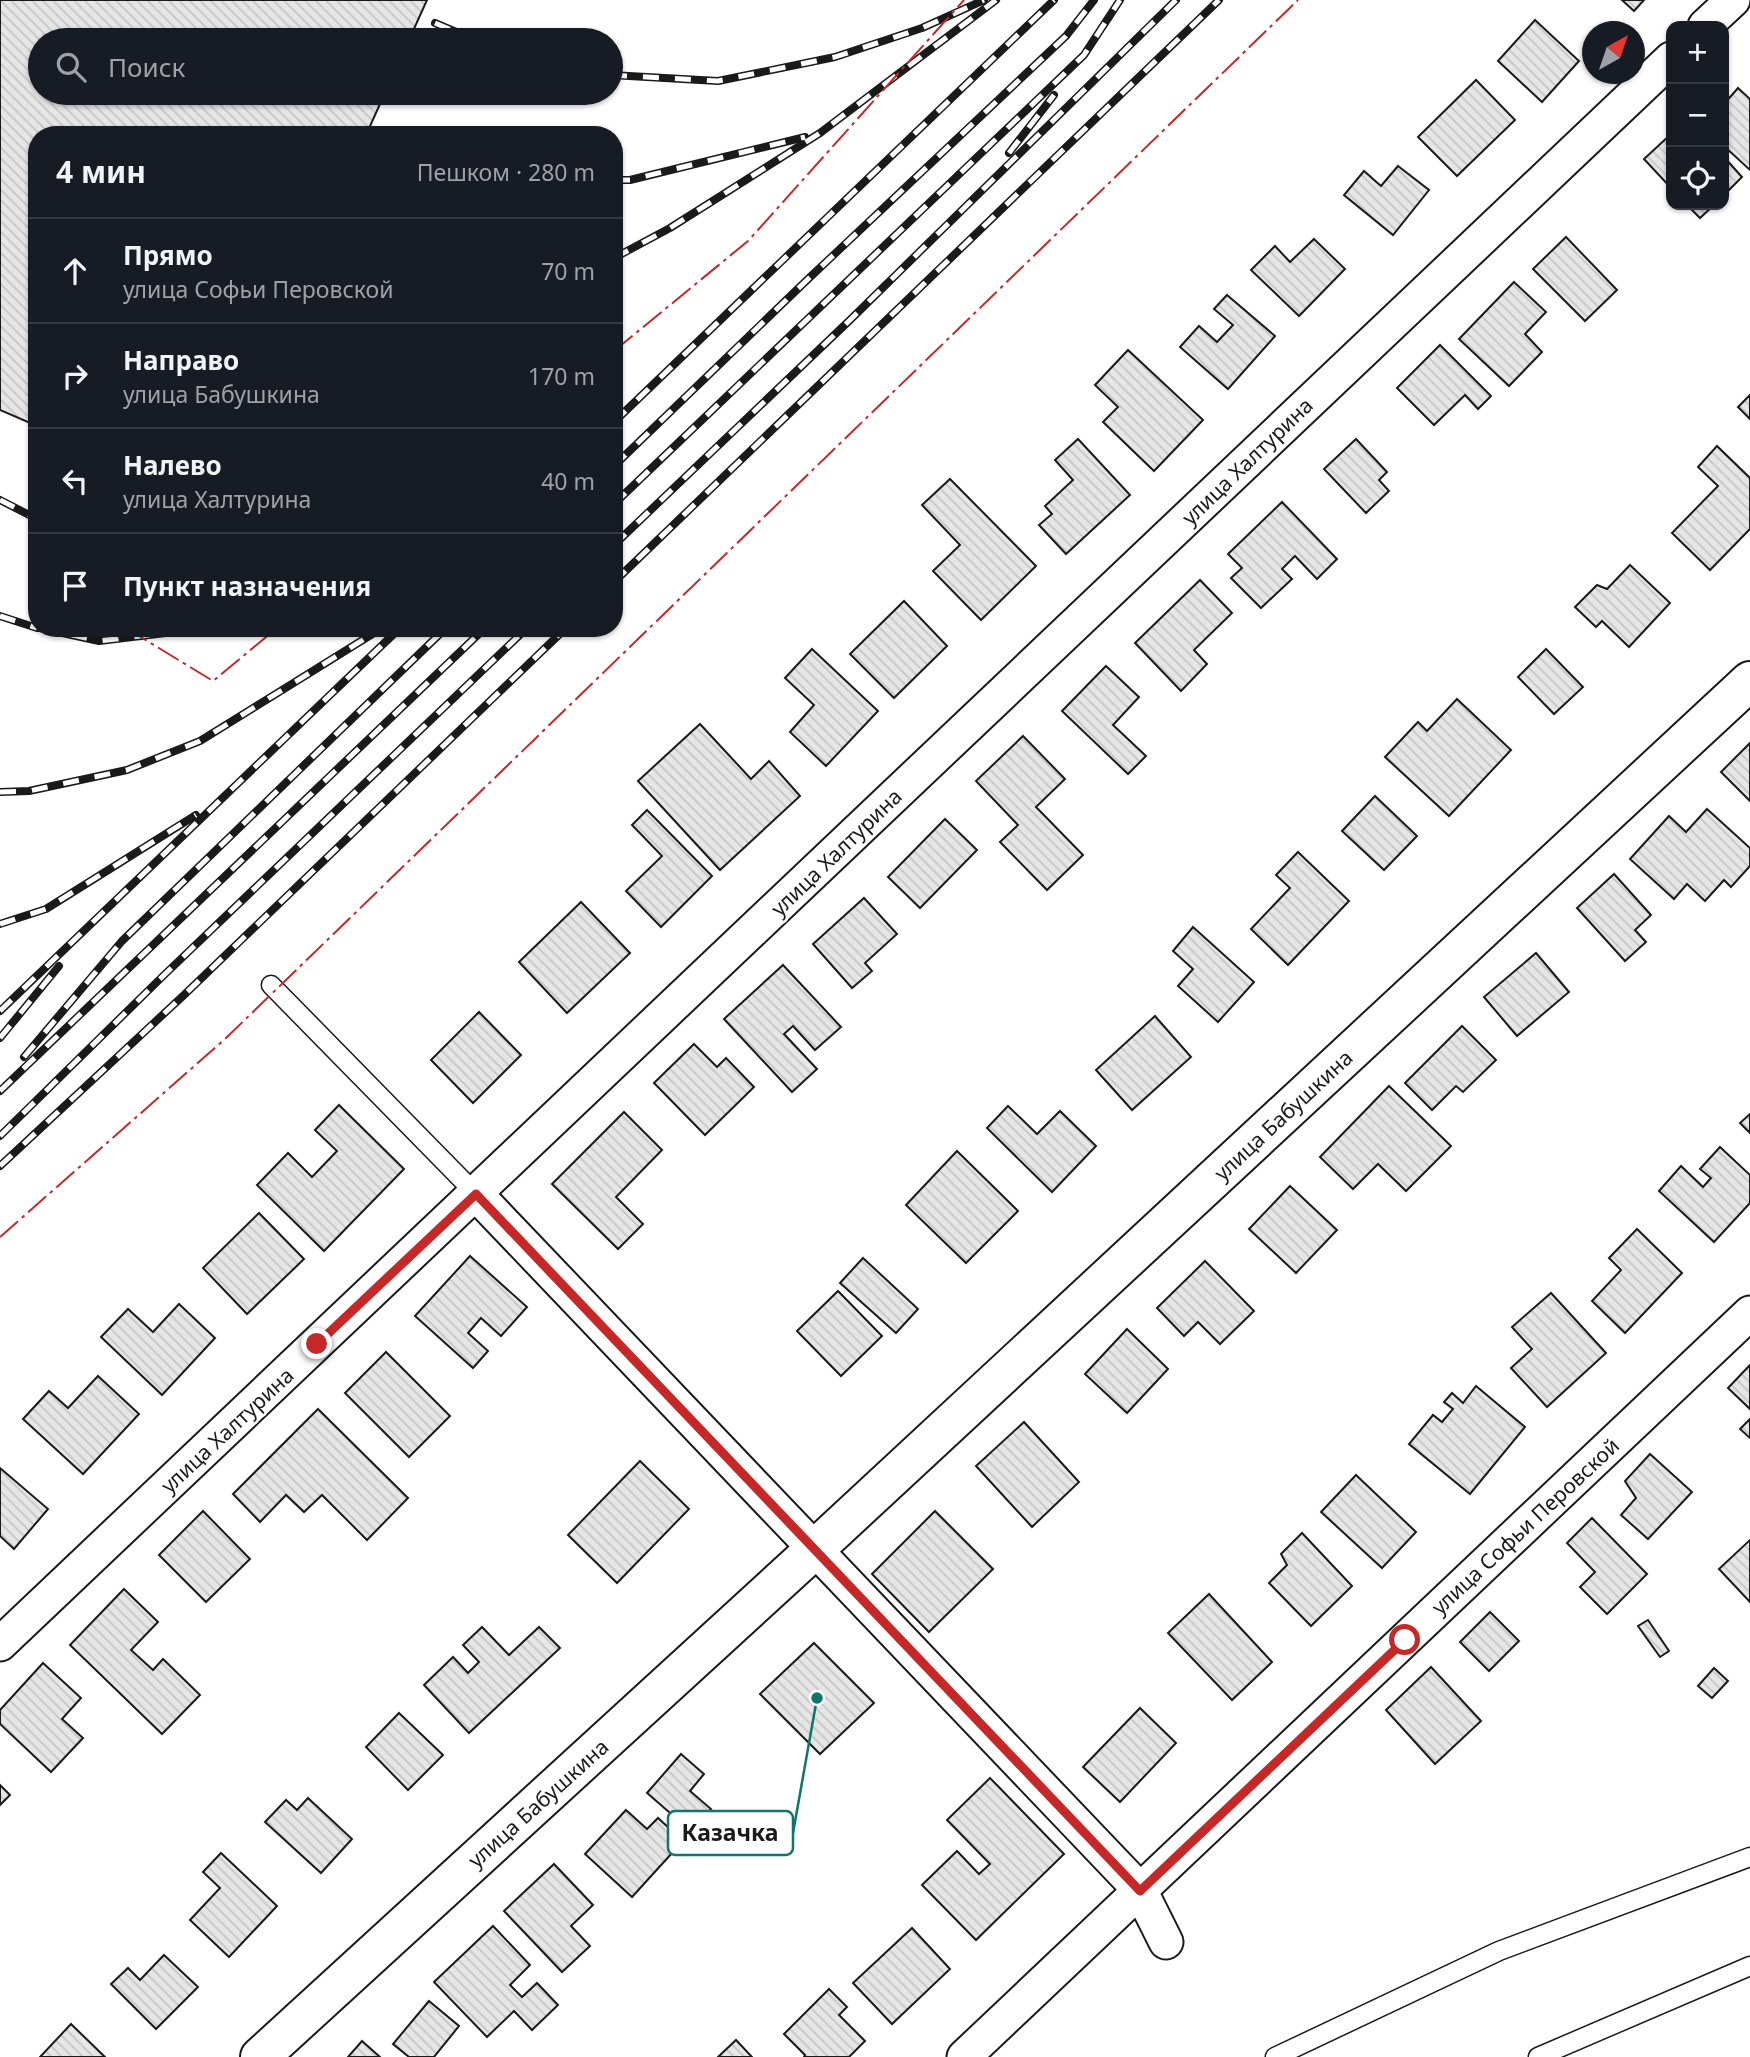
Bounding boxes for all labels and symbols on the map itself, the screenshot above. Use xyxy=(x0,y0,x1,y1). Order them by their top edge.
north arrow xyxy=(1582,21,1645,84)
street label: улица Халтурина xyxy=(1175,391,1319,531)
street label: улица Халтурина xyxy=(764,782,908,922)
street label: улица Бабушкина xyxy=(1208,1043,1358,1187)
route end xyxy=(301,1328,332,1359)
street label: улица Халтурина xyxy=(155,1361,299,1499)
street label: улица Софьи Перовской xyxy=(1425,1432,1625,1620)
route start xyxy=(1389,1624,1420,1655)
street label: улица Бабушкина xyxy=(462,1732,614,1874)
callout: Казачка xyxy=(668,1811,793,1855)
text: Казачка xyxy=(681,1816,779,1848)

